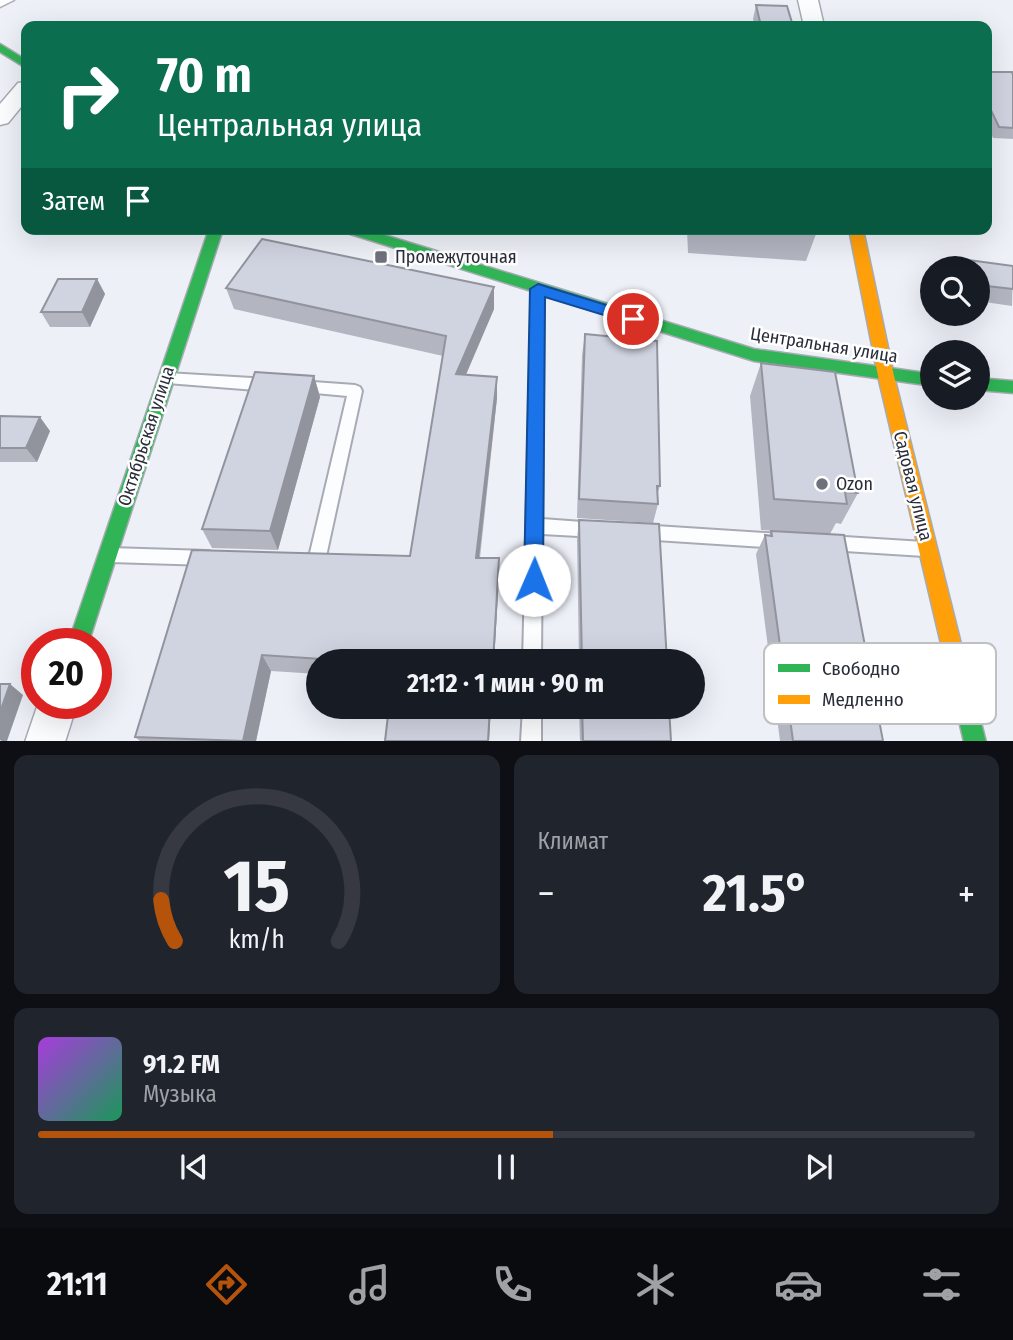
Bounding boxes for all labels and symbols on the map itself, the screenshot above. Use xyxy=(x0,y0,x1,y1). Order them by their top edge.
place label: Промежуточная xyxy=(395,246,517,268)
marker: Промежуточная xyxy=(373,249,389,265)
pin xyxy=(603,289,663,349)
street label: Центральная улица xyxy=(749,322,900,368)
street label: Октябрьская улица xyxy=(113,363,179,509)
street label: Садовая улица xyxy=(889,429,937,543)
place label: Ozon xyxy=(836,473,873,495)
marker: Ozon xyxy=(814,476,830,492)
position arrow xyxy=(497,543,571,617)
speed limit sign: 20 xyxy=(21,628,112,719)
legend xyxy=(764,643,996,724)
text: Свободно xyxy=(822,657,900,680)
text: Медленно xyxy=(822,688,904,711)

